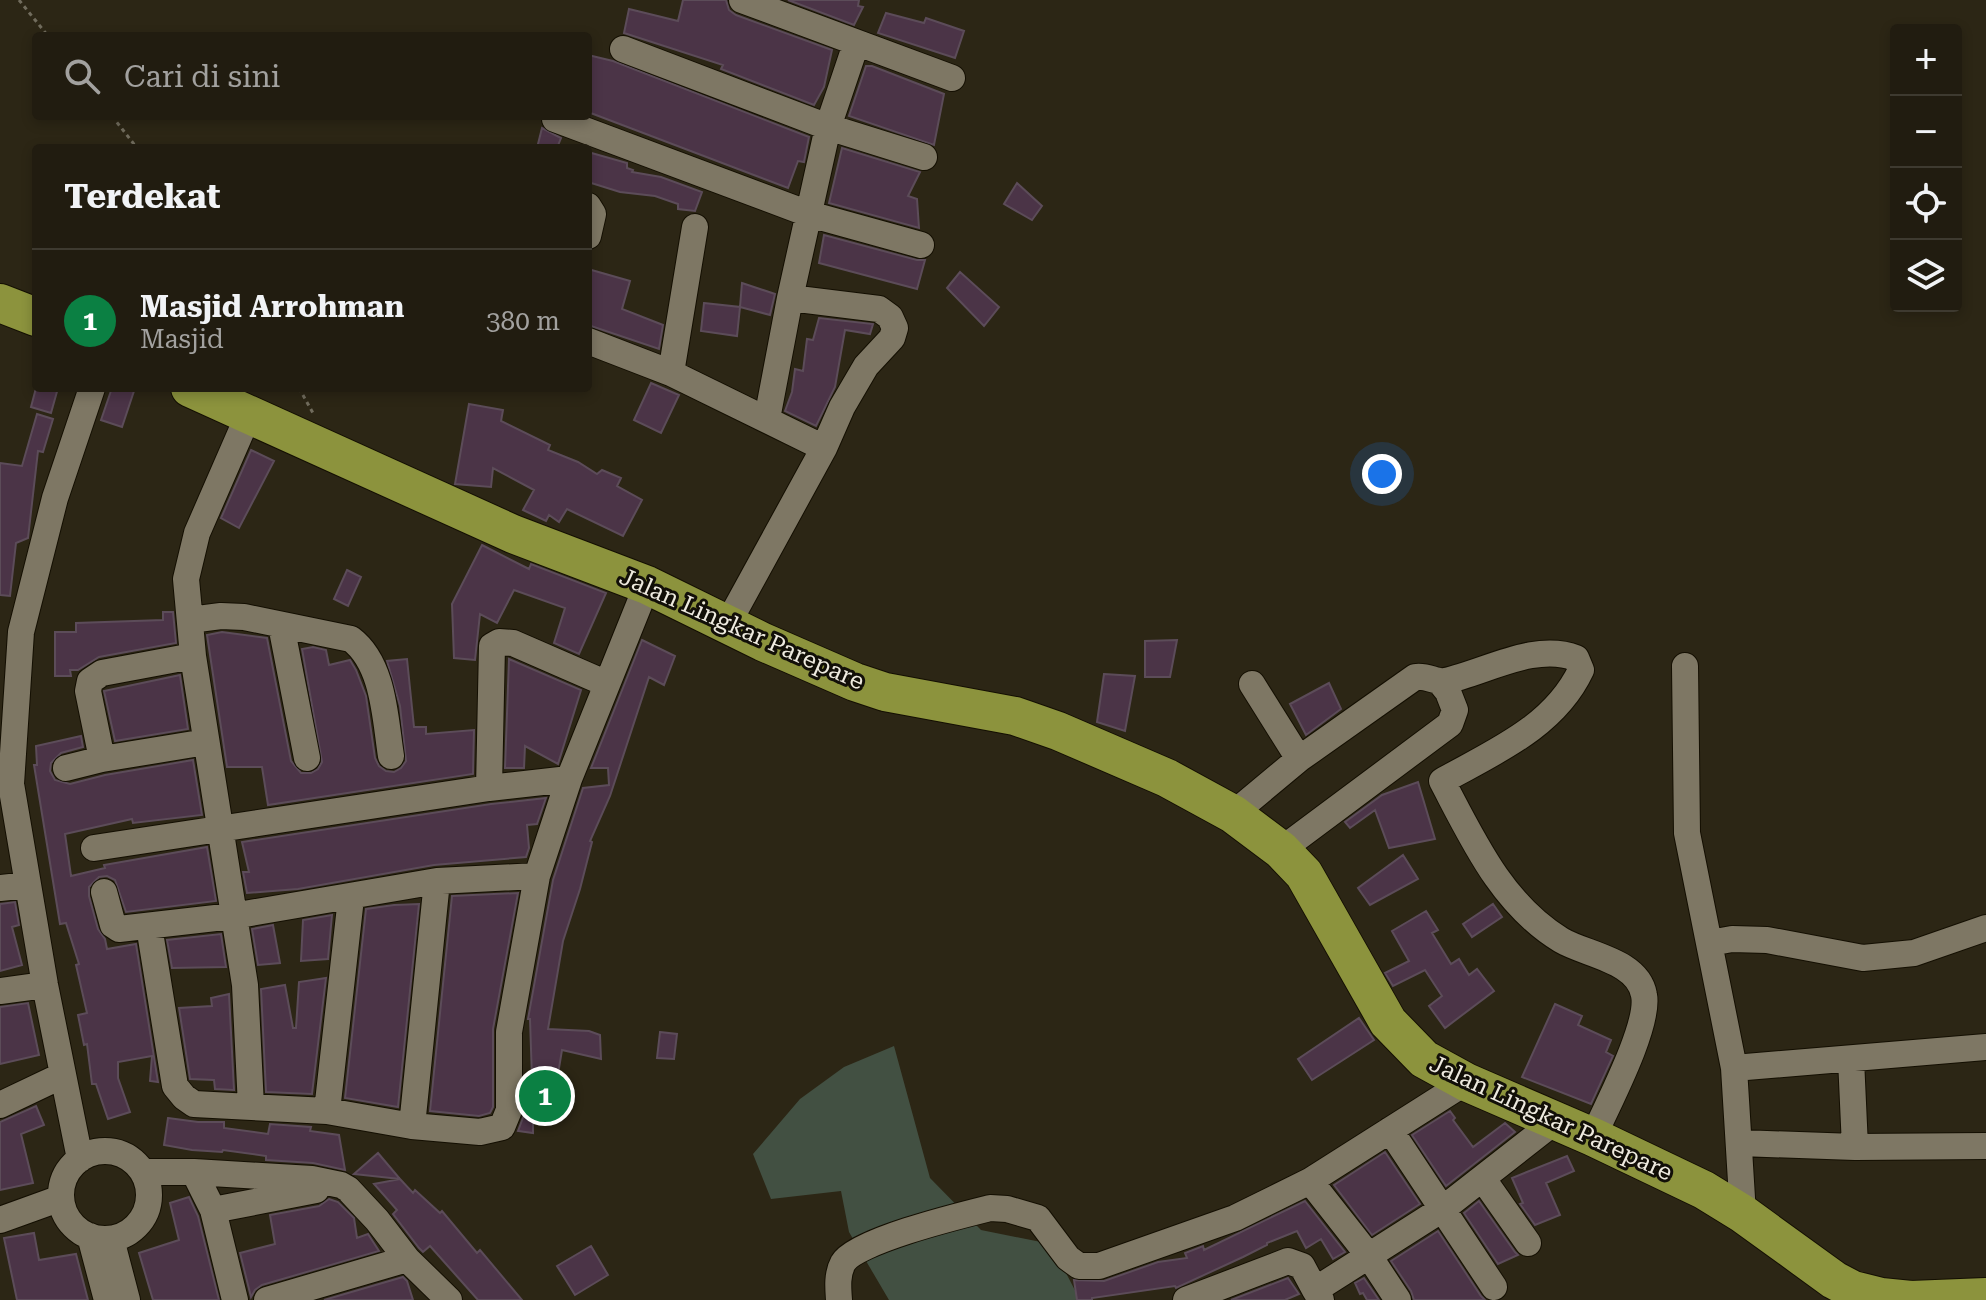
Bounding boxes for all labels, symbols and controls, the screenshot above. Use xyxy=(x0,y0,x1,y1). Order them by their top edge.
map controls xyxy=(1890,24,1962,312)
button: + xyxy=(1890,24,1962,96)
search box xyxy=(32,32,592,120)
icon: search xyxy=(60,54,104,98)
text: Cari di sini xyxy=(124,59,280,94)
button: − xyxy=(1890,96,1962,168)
button: locate xyxy=(1890,168,1962,240)
text: Terdekat xyxy=(64,176,220,216)
button: layers xyxy=(1890,240,1962,312)
text: Masjid Arrohman xyxy=(140,289,404,324)
text: 1 xyxy=(83,306,97,336)
text: 380 m xyxy=(486,306,560,336)
text: Masjid xyxy=(140,324,224,354)
your location xyxy=(1362,454,1402,494)
street label: Jalan Lingkar Parepare xyxy=(615,562,869,696)
street label: Jalan Lingkar Parepare xyxy=(1425,1049,1677,1187)
pin: 1 xyxy=(519,1066,571,1126)

